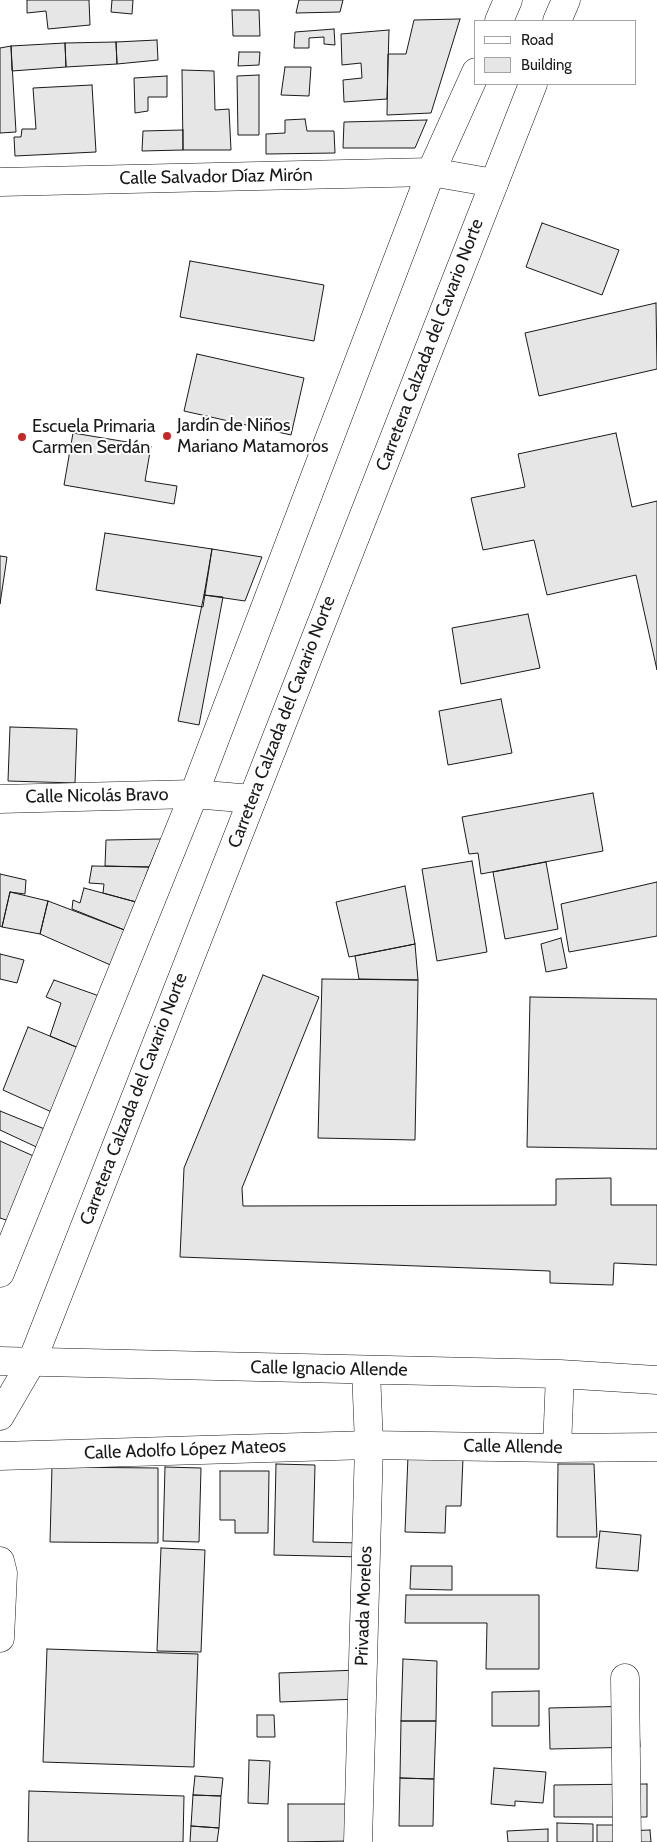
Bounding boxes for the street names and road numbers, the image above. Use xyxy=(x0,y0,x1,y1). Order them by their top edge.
street label: Calle Salvador Díaz Mirón xyxy=(119,165,313,189)
street label: Carretera Calzada del Cavario Norte xyxy=(372,216,488,474)
street label: Carretera Calzada del Cavario Norte xyxy=(224,593,340,851)
street label: Calle Nicolás Bravo xyxy=(25,784,169,808)
street label: Carretera Calzada del Cavario Norte xyxy=(76,970,192,1228)
street label: Calle Ignacio Allende xyxy=(250,1357,408,1381)
street label: Calle Allende xyxy=(463,1435,563,1459)
street label: Calle Adolfo López Mateos xyxy=(84,1436,286,1464)
street label: Privada Morelos xyxy=(351,1546,377,1666)

